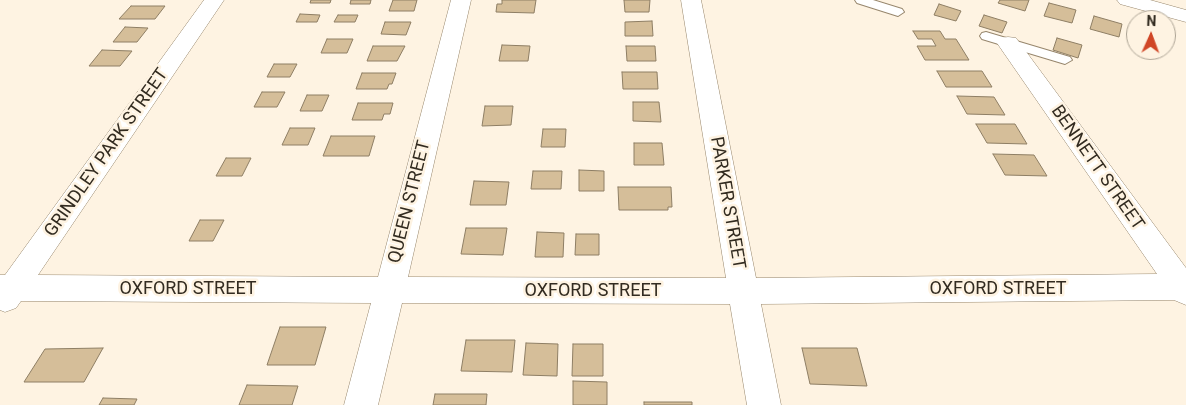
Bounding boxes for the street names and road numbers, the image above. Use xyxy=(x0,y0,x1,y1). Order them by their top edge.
street label: GRINDLEY PARK STREET xyxy=(41,65,173,241)
street label: BENNETT STREET xyxy=(1046,101,1148,235)
street label: PARKER STREET xyxy=(705,135,749,271)
street label: QUEEN STREET xyxy=(384,138,436,266)
street label: OXFORD STREET xyxy=(119,278,257,300)
street label: OXFORD STREET xyxy=(929,278,1067,300)
street label: OXFORD STREET xyxy=(524,280,662,302)

